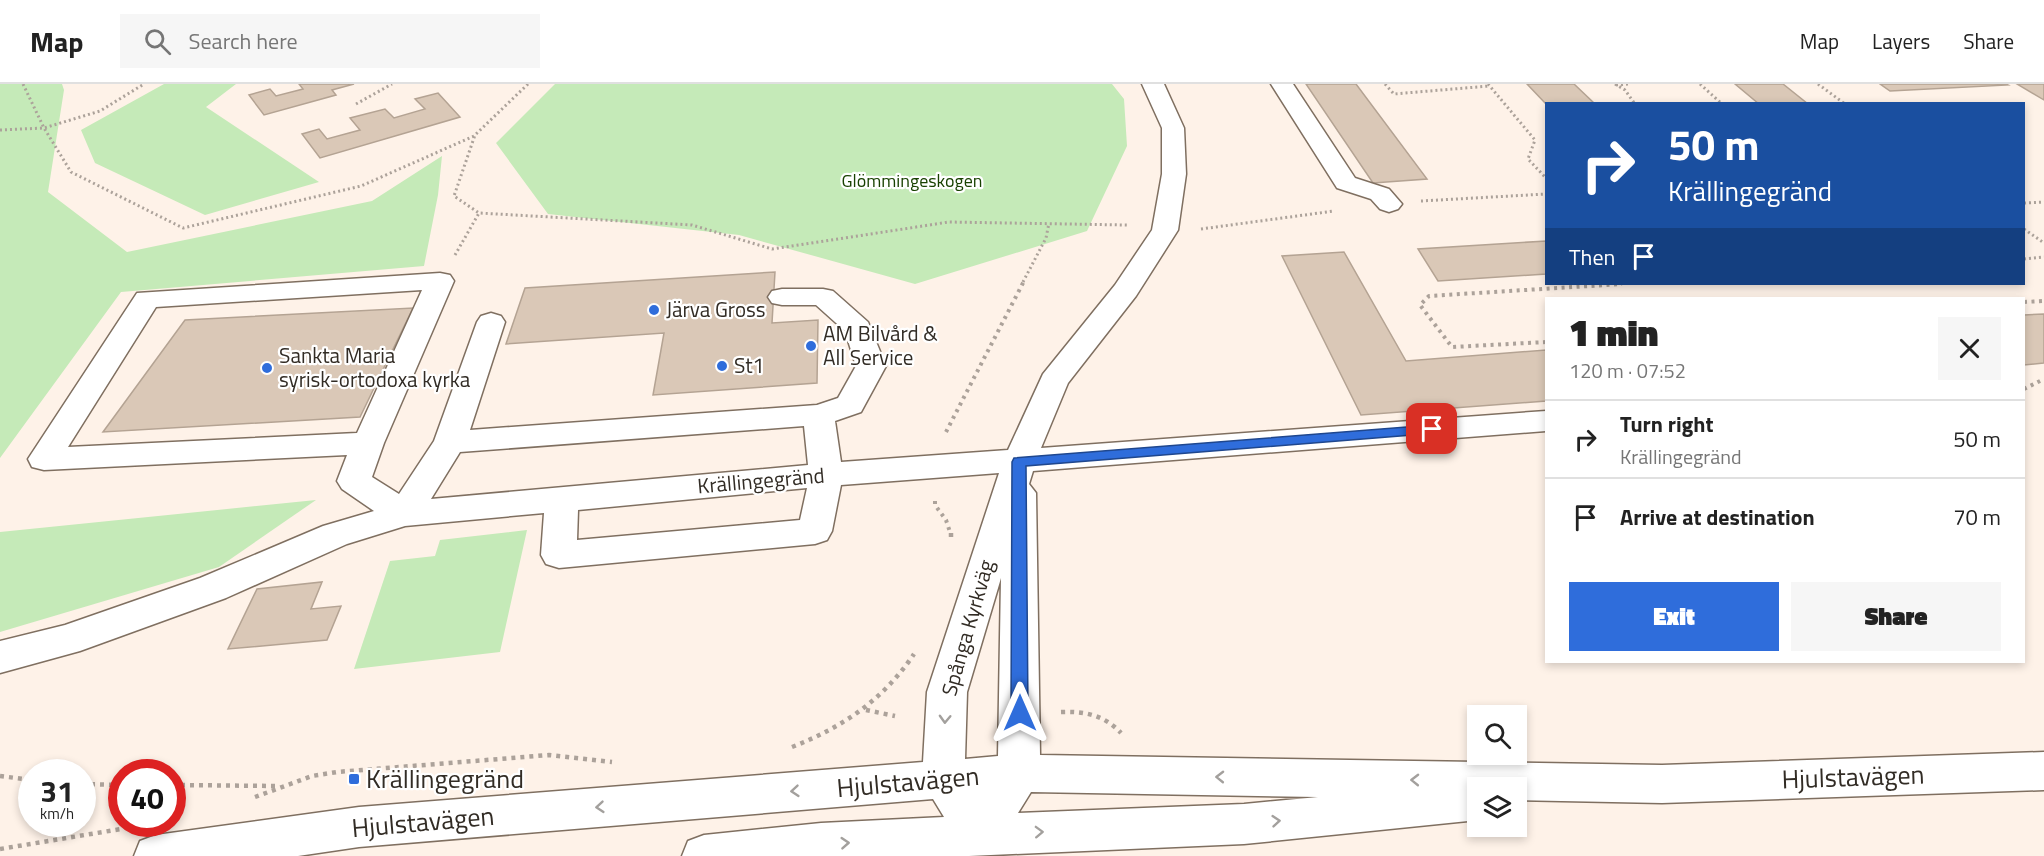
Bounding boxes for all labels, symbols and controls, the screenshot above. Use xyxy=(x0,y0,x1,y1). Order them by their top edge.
search box xyxy=(120,14,540,68)
text: Map xyxy=(30,20,84,63)
text: Search here xyxy=(189,24,298,58)
icon: search xyxy=(141,25,174,58)
text: Map xyxy=(1800,25,1839,57)
text: Layers xyxy=(1872,25,1930,57)
text: Share xyxy=(1963,25,2014,57)
text: 50 m xyxy=(1668,112,1760,176)
icon: right xyxy=(1569,126,1647,204)
park label: Glömmingeskogen xyxy=(841,167,983,194)
text: Krällingegränd xyxy=(1668,170,1832,211)
text: Then xyxy=(1569,240,1615,274)
icon: arrive xyxy=(1627,240,1660,273)
place label: Järva Gross xyxy=(666,293,766,325)
marker: Järva Gross xyxy=(647,303,661,317)
text: 1 min xyxy=(1569,305,1658,360)
place label: AM Bilvård & All Service xyxy=(823,317,938,373)
button: close xyxy=(1938,317,2001,380)
place label: Sankta Maria syrisk-ortodoxa kyrka xyxy=(279,339,471,395)
marker: AM Bilvård & All Service xyxy=(804,339,818,353)
place label: St1 xyxy=(734,349,764,381)
text: 120 m · 07:52 xyxy=(1569,355,1686,386)
marker: St1 xyxy=(715,359,729,373)
marker: Sankta Maria syrisk-ortodoxa kyrka xyxy=(260,361,274,375)
pin xyxy=(1406,403,1457,454)
text: Turn right xyxy=(1620,407,1714,441)
icon: arrive xyxy=(1415,412,1448,445)
text: 50 m xyxy=(1953,422,2001,456)
icon: right xyxy=(1569,423,1602,456)
text: Krällingegränd xyxy=(1620,441,1742,472)
street label: Krällingegränd xyxy=(696,459,826,502)
text: Arrive at destination xyxy=(1620,500,1815,534)
text: 70 m xyxy=(1953,500,2001,534)
icon: arrive xyxy=(1569,501,1602,534)
street label: Spånga Kyrkväg xyxy=(932,556,1002,700)
button: Exit xyxy=(1569,582,1779,651)
button: Share xyxy=(1791,582,2001,651)
position arrow xyxy=(988,681,1052,745)
map controls xyxy=(1467,705,1527,837)
button: search xyxy=(1467,705,1527,765)
one-way arrow xyxy=(939,714,952,723)
street label: Hjulstavägen xyxy=(1781,755,1925,798)
street label: Hjulstavägen xyxy=(835,756,981,807)
speed limit sign: 40 xyxy=(108,759,186,837)
place label: Krällingegränd xyxy=(366,759,524,798)
text: 31 xyxy=(40,768,74,814)
one-way arrow xyxy=(1215,771,1224,783)
marker: Krällingegränd xyxy=(347,772,361,786)
one-way arrow xyxy=(1410,774,1419,786)
button: layers xyxy=(1467,777,1527,837)
one-way arrow xyxy=(790,784,799,797)
street label: Hjulstavägen xyxy=(350,796,496,847)
one-way arrow xyxy=(596,800,605,813)
text: km/h xyxy=(40,802,74,825)
one-way arrow xyxy=(1271,815,1280,828)
one-way arrow xyxy=(1035,826,1044,839)
one-way arrow xyxy=(841,837,850,850)

